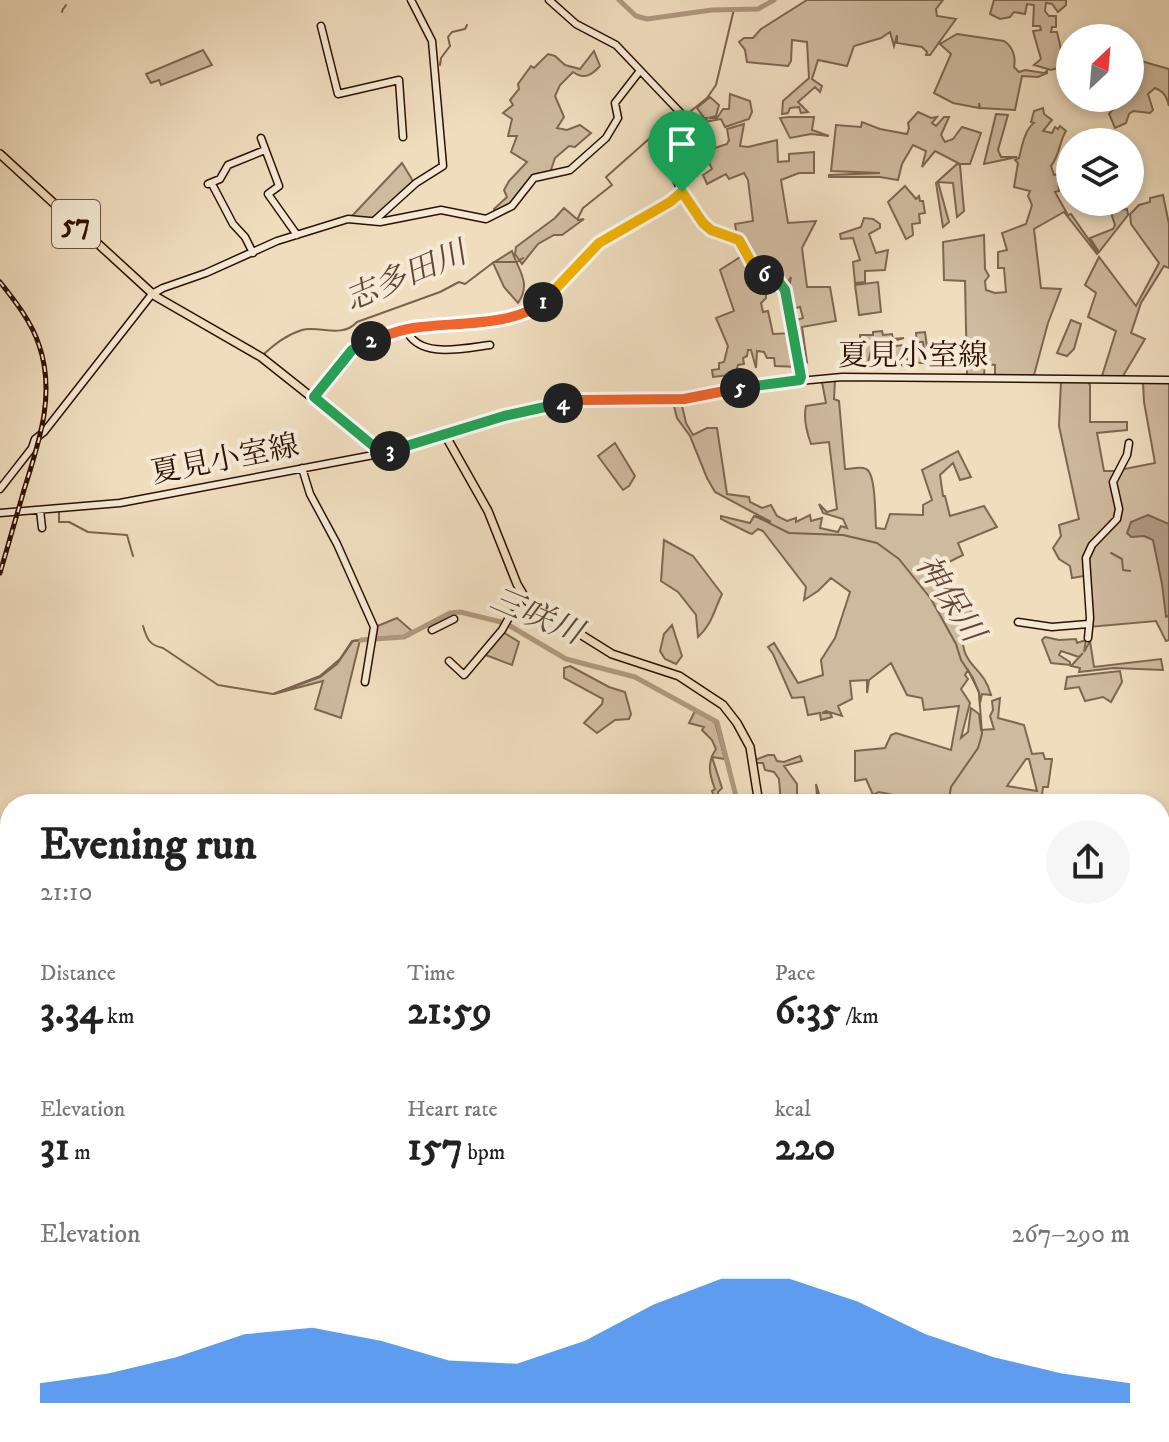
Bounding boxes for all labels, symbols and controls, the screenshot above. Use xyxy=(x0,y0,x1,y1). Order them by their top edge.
north arrow xyxy=(1056,24,1144,112)
map controls xyxy=(1056,24,1144,216)
pin xyxy=(648,110,716,192)
icon: arrive xyxy=(660,122,704,166)
button: layers xyxy=(1056,128,1144,216)
road number: 57 xyxy=(52,200,100,248)
water label: 志多田川 xyxy=(339,232,475,320)
pin: 6 xyxy=(744,255,784,295)
text: 6 xyxy=(758,261,770,288)
pin: 1 xyxy=(523,282,563,322)
text: 1 xyxy=(539,288,547,315)
pin: 2 xyxy=(351,321,391,361)
text: 2 xyxy=(366,327,376,354)
street label: 夏見小室線 xyxy=(838,338,988,375)
pin: 5 xyxy=(720,368,760,408)
text: 5 xyxy=(735,374,745,401)
pin: 4 xyxy=(543,383,583,423)
text: 4 xyxy=(557,389,569,416)
street label: 夏見小室線 xyxy=(148,428,302,492)
pin: 3 xyxy=(370,431,410,471)
text: 3 xyxy=(386,437,394,464)
water label: 神保川 xyxy=(906,548,994,653)
water label: 三咲川 xyxy=(484,580,591,655)
text: Evening run xyxy=(40,818,257,873)
button: share xyxy=(1046,820,1130,904)
text: 21:10 xyxy=(40,876,93,909)
text: Distance xyxy=(40,960,116,987)
text: Time xyxy=(407,960,455,987)
text: Pace xyxy=(775,960,815,987)
text: 3.34 xyxy=(40,987,102,1037)
text: 21:59 xyxy=(407,987,492,1037)
text: 6:35 xyxy=(775,987,841,1037)
text: km xyxy=(102,1003,135,1030)
text: /km xyxy=(841,1003,879,1030)
text: Elevation xyxy=(40,1096,125,1123)
text: Heart rate xyxy=(407,1096,498,1123)
text: kcal xyxy=(775,1096,811,1123)
text: 31 xyxy=(40,1123,70,1173)
text: 157 xyxy=(407,1123,463,1173)
text: 220 xyxy=(775,1123,835,1173)
text: m xyxy=(70,1139,91,1166)
text: bpm xyxy=(463,1139,505,1166)
text: Elevation xyxy=(40,1218,141,1251)
text: 267–290 m xyxy=(1011,1218,1130,1251)

